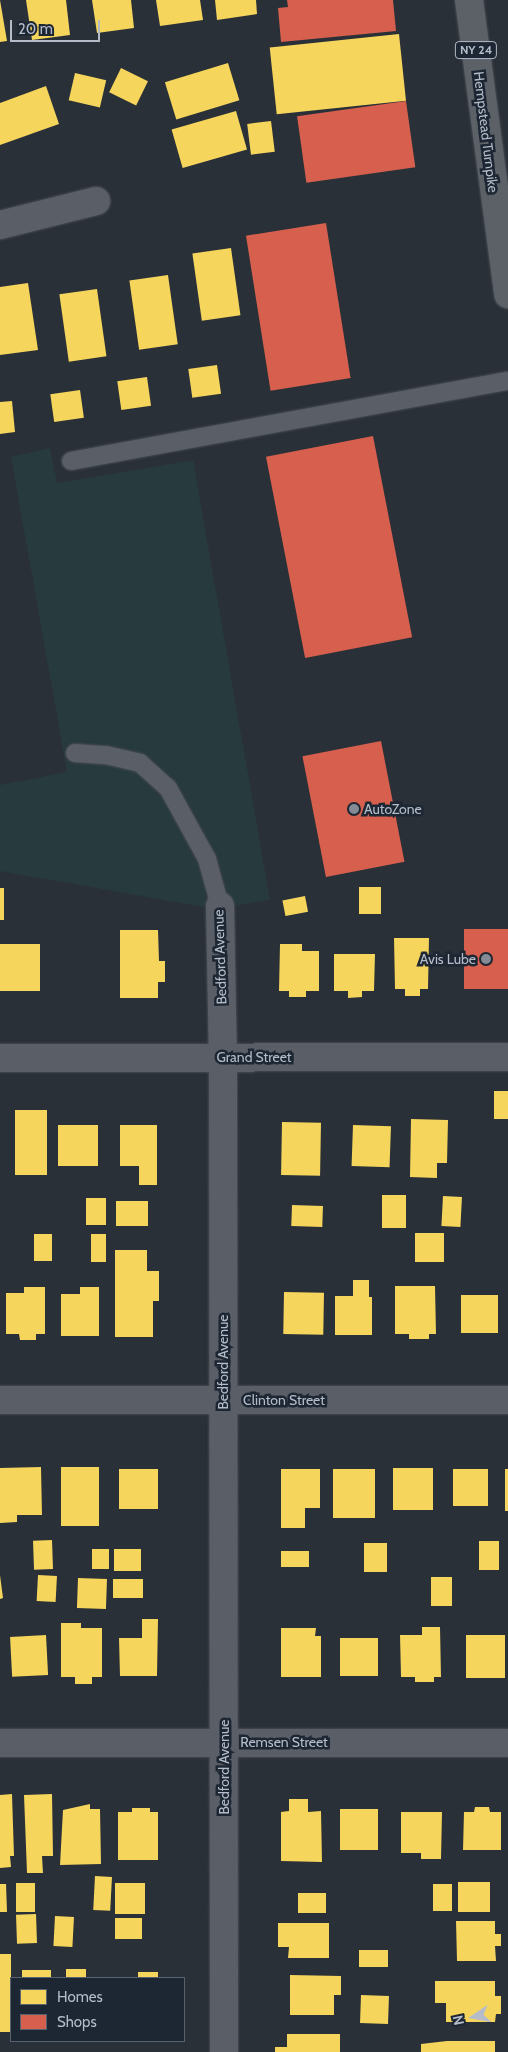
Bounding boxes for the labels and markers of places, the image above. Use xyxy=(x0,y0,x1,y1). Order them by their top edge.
place label: AutoZone xyxy=(364,801,422,817)
marker: AutoZone xyxy=(348,803,360,815)
place label: Avis Lube xyxy=(420,951,476,967)
marker: Avis Lube xyxy=(480,953,492,965)

